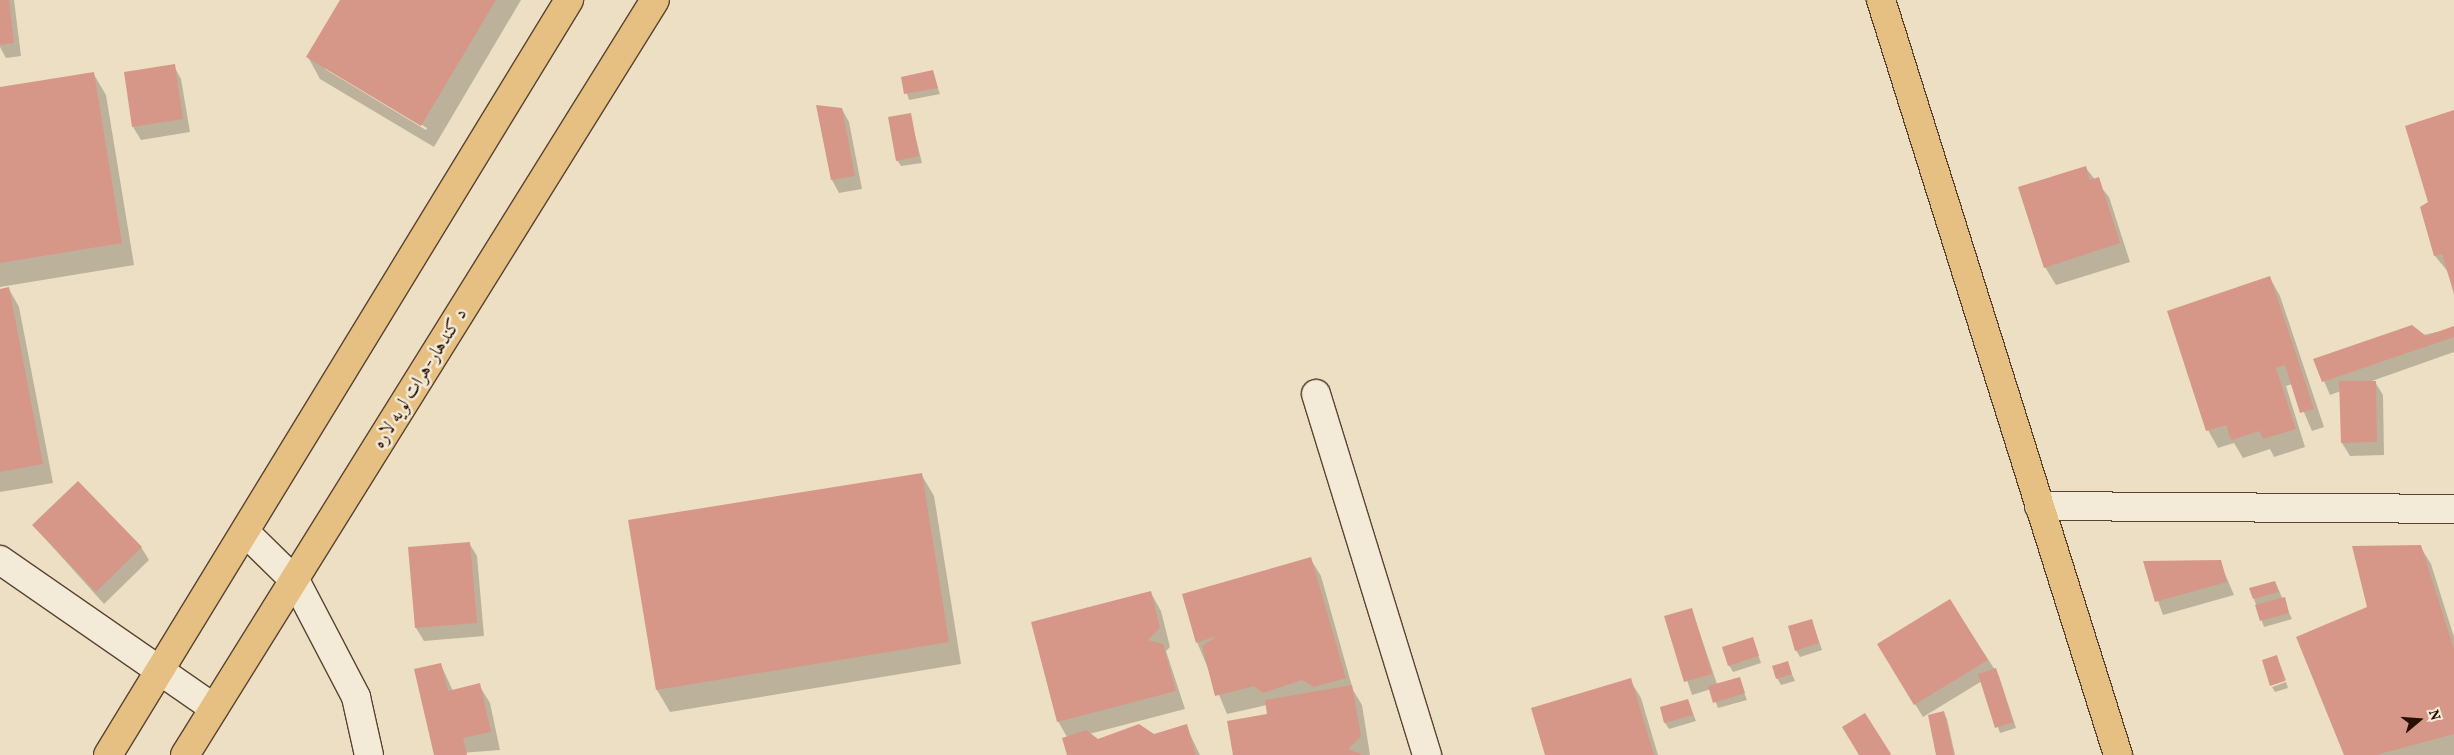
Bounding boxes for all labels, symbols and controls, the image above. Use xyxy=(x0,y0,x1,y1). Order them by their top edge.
street label: د کندهار-هرات لويه لاره xyxy=(369,305,473,453)
north arrow xyxy=(2394,695,2444,745)
text: N xyxy=(2423,707,2444,723)

